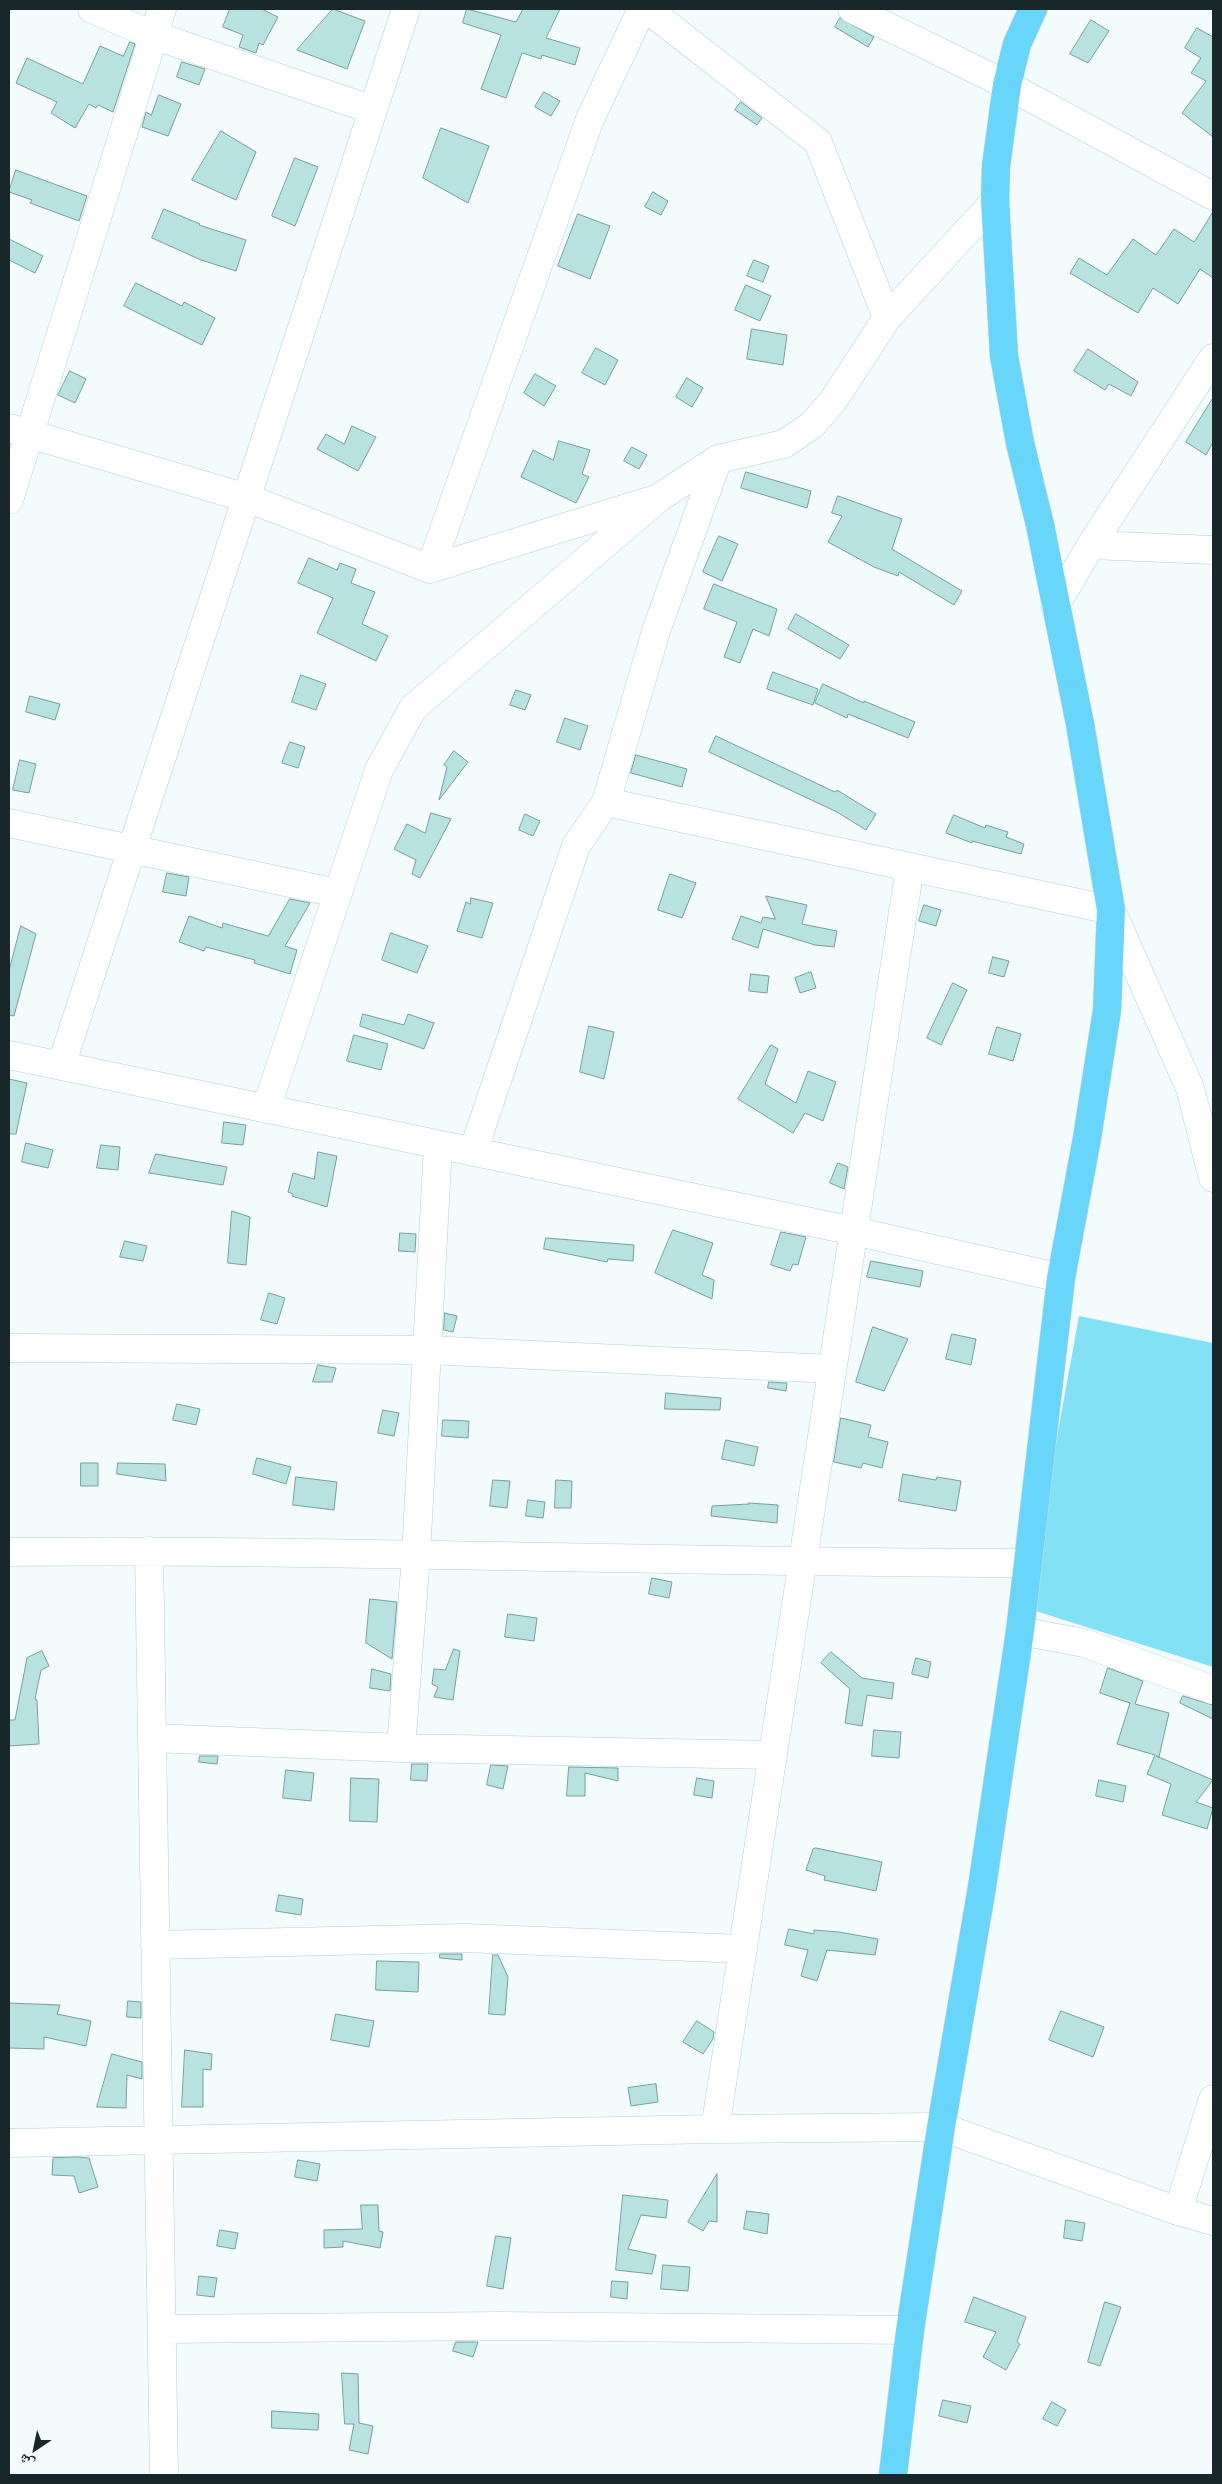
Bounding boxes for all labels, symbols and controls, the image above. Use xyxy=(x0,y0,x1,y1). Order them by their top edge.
north arrow xyxy=(10,2424,60,2474)
text: ش xyxy=(15,2450,38,2473)

